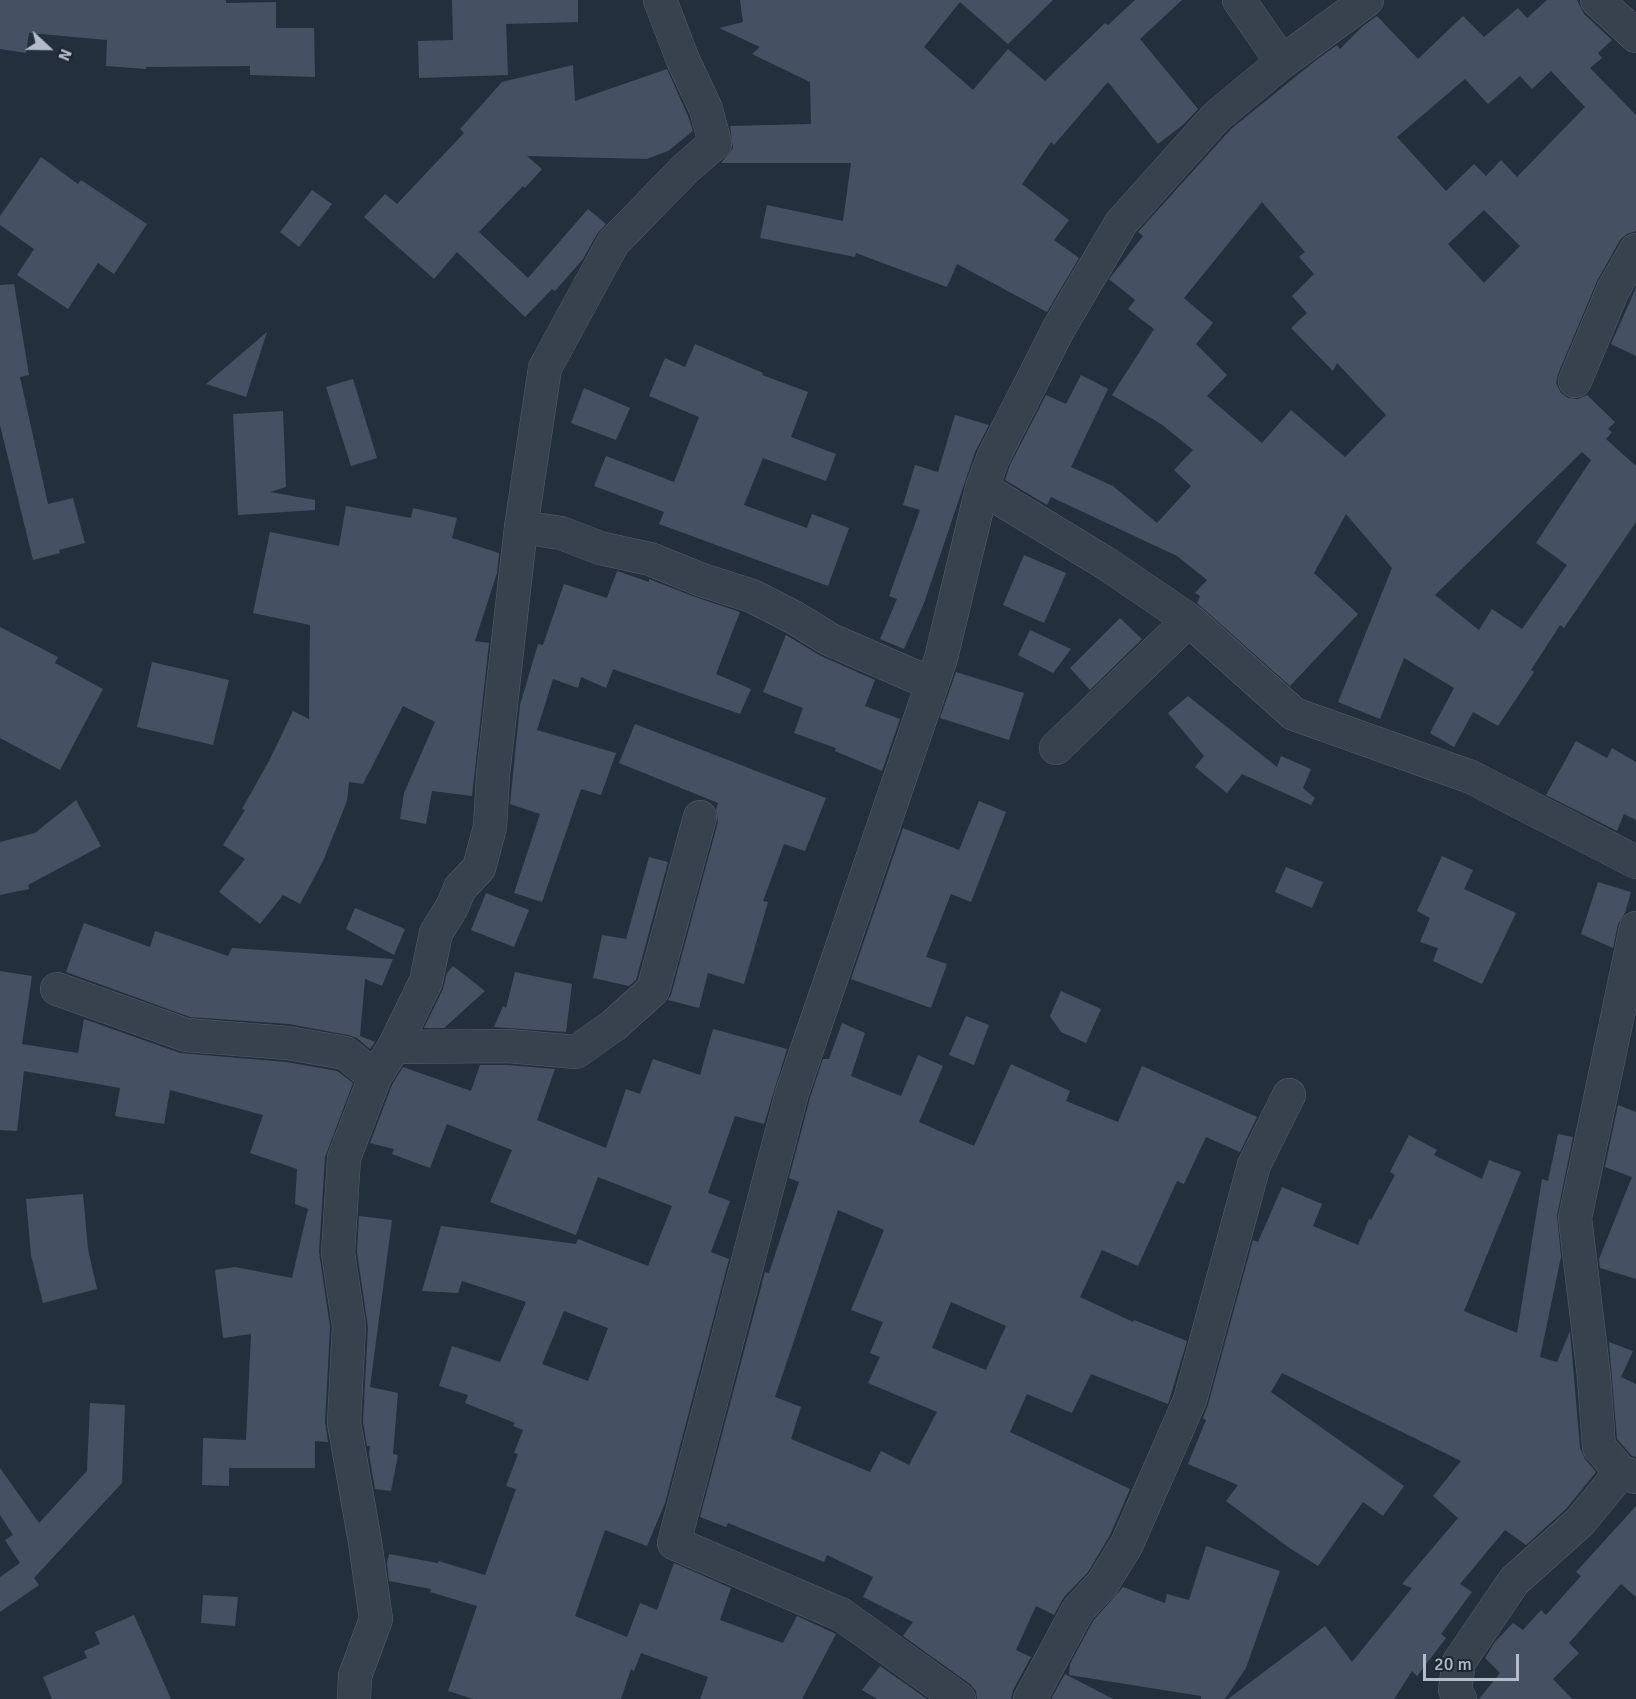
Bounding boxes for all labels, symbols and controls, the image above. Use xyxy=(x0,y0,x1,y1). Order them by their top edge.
north arrow xyxy=(18,18,78,78)
text: N xyxy=(53,46,76,64)
scale bar xyxy=(1426,1642,1522,1680)
text: 20 m xyxy=(1434,1653,1472,1675)

